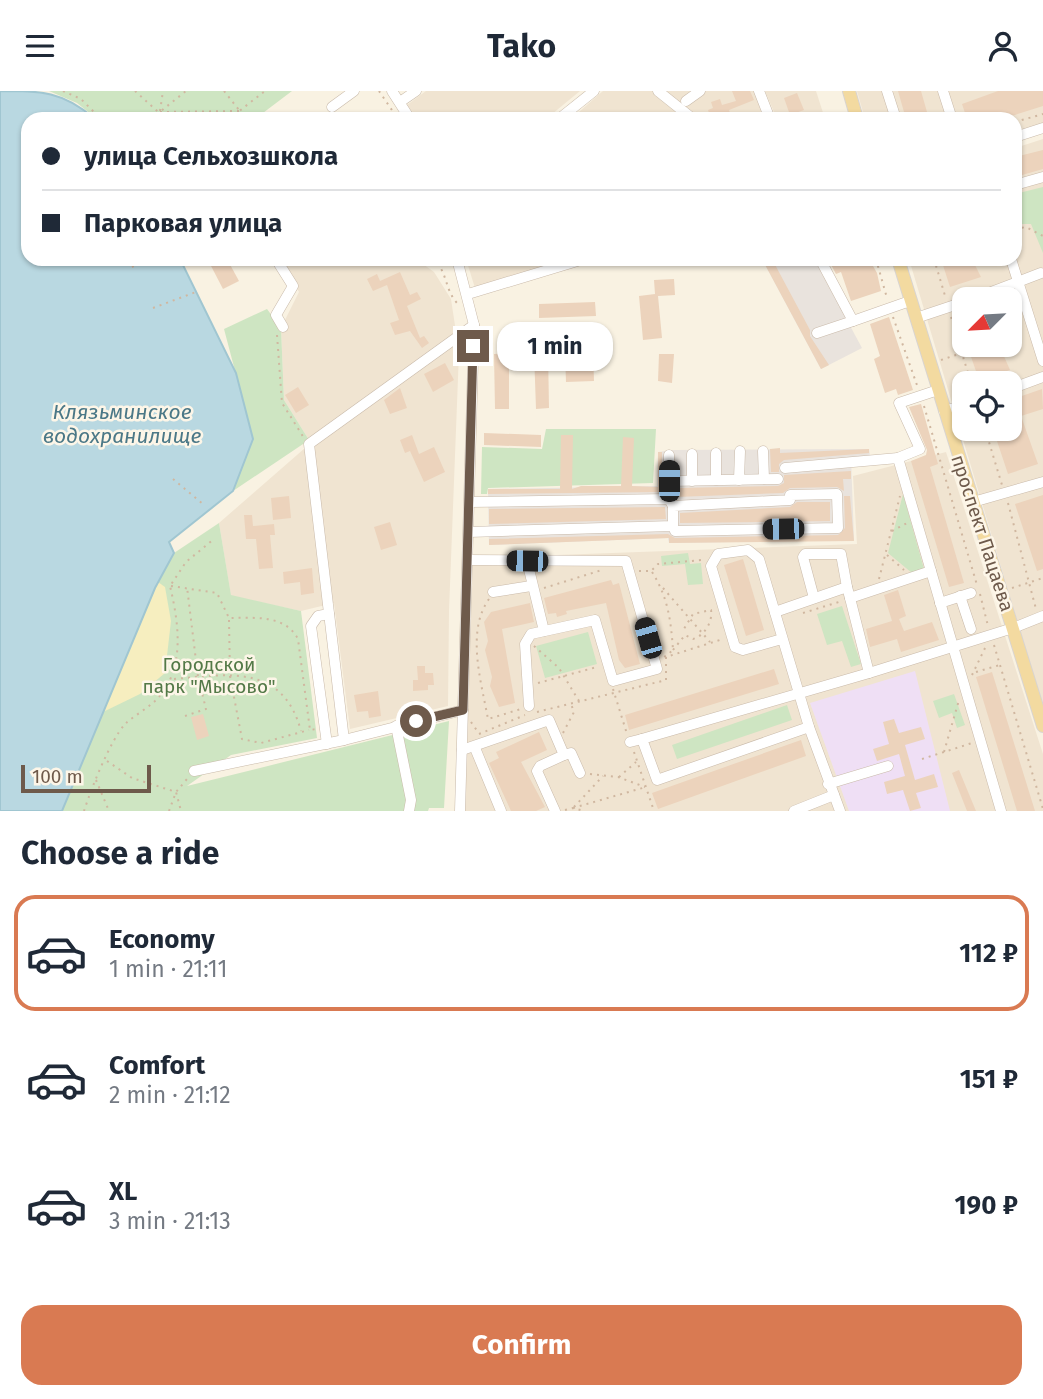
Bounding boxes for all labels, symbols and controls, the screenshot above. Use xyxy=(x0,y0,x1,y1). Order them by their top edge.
icon: menu xyxy=(21,27,59,65)
text: Tako xyxy=(487,27,556,65)
icon: person xyxy=(984,27,1022,65)
text: улица Сельхозшкола xyxy=(84,141,338,172)
text: Парковая улица xyxy=(84,208,282,239)
north arrow xyxy=(952,287,1022,357)
map controls xyxy=(952,287,1022,441)
callout: 1 min xyxy=(498,321,613,371)
route end xyxy=(457,330,489,362)
text: 1 min xyxy=(527,332,583,360)
button: locate xyxy=(952,371,1022,441)
water label: Клязьминское водохранилище xyxy=(43,399,201,449)
street label: проспект Пацаева xyxy=(946,452,1019,614)
car xyxy=(659,460,680,502)
car xyxy=(762,518,805,540)
car xyxy=(506,550,549,572)
car xyxy=(633,615,664,661)
park label: Городской парк "Мысово" xyxy=(143,653,275,698)
route start xyxy=(400,705,432,737)
scale bar xyxy=(21,762,150,794)
text: 100 m xyxy=(32,765,83,788)
text: Choose a ride xyxy=(21,834,219,872)
icon: car xyxy=(25,922,88,985)
text: Economy xyxy=(109,924,215,955)
text: 112 ₽ xyxy=(959,938,1018,969)
text: 1 min · 21:11 xyxy=(109,955,227,983)
icon: car xyxy=(25,1048,88,1111)
text: Comfort xyxy=(109,1050,205,1081)
text: 151 ₽ xyxy=(960,1064,1018,1095)
text: 2 min · 21:12 xyxy=(109,1081,231,1109)
icon: car xyxy=(25,1174,88,1237)
text: XL xyxy=(109,1176,137,1207)
text: 190 ₽ xyxy=(955,1190,1018,1221)
text: 3 min · 21:13 xyxy=(109,1207,231,1235)
button: Confirm xyxy=(21,1305,1022,1385)

